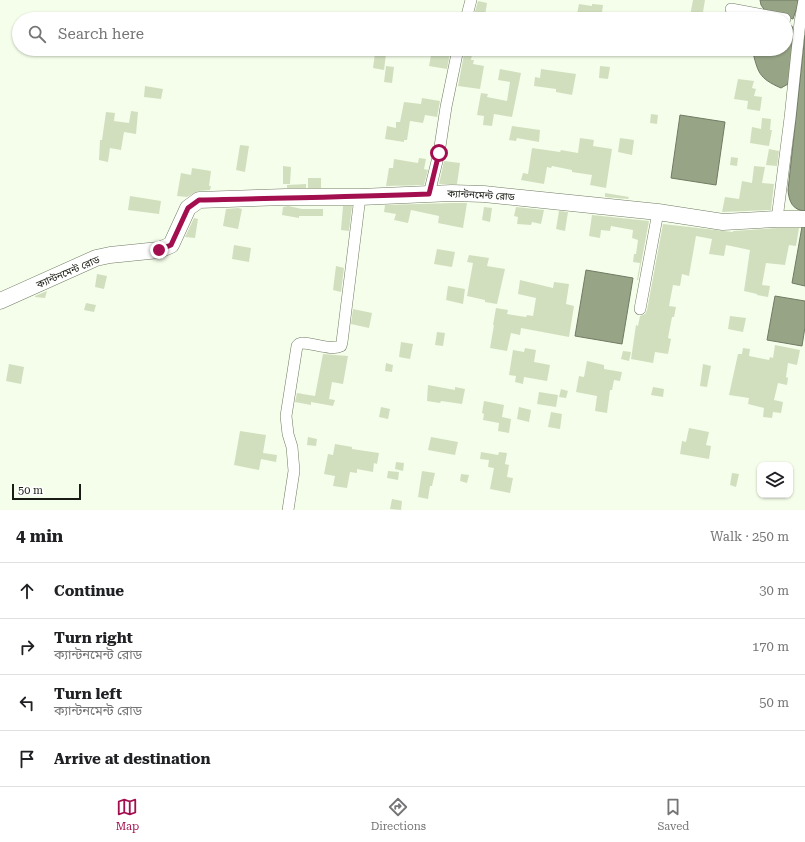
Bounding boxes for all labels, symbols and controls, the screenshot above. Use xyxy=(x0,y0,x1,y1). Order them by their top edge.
search box xyxy=(12,12,793,56)
icon: search xyxy=(26,23,48,45)
text: Search here xyxy=(58,25,144,43)
route start xyxy=(430,144,448,162)
street label: ক্যান্টনমেন্ট রোড xyxy=(446,188,516,202)
route end xyxy=(150,241,168,259)
street label: ক্যান্টনমেন্ট রোড xyxy=(34,253,102,291)
map controls xyxy=(757,462,793,498)
button: layers xyxy=(757,462,793,498)
scale bar xyxy=(12,482,81,501)
text: 50 m xyxy=(18,484,43,497)
text: 4 min xyxy=(16,526,63,546)
text: Walk · 250 m xyxy=(710,529,789,544)
icon: ahead xyxy=(16,580,38,602)
text: Continue xyxy=(54,582,124,600)
text: 30 m xyxy=(759,583,789,598)
text: Turn right xyxy=(54,629,133,647)
icon: right xyxy=(16,636,38,658)
text: 170 m xyxy=(752,639,789,654)
text: ক্যান্টনমেন্ট রোড xyxy=(54,647,142,662)
text: Turn left xyxy=(54,685,122,703)
icon: left xyxy=(16,692,38,714)
text: 50 m xyxy=(759,695,789,710)
text: ক্যান্টনমেন্ট রোড xyxy=(54,703,142,718)
icon: arrive xyxy=(16,748,38,770)
text: Arrive at destination xyxy=(54,750,210,768)
tab: Map xyxy=(116,796,139,833)
tab: Directions xyxy=(371,796,426,833)
tab: Saved xyxy=(657,796,689,833)

